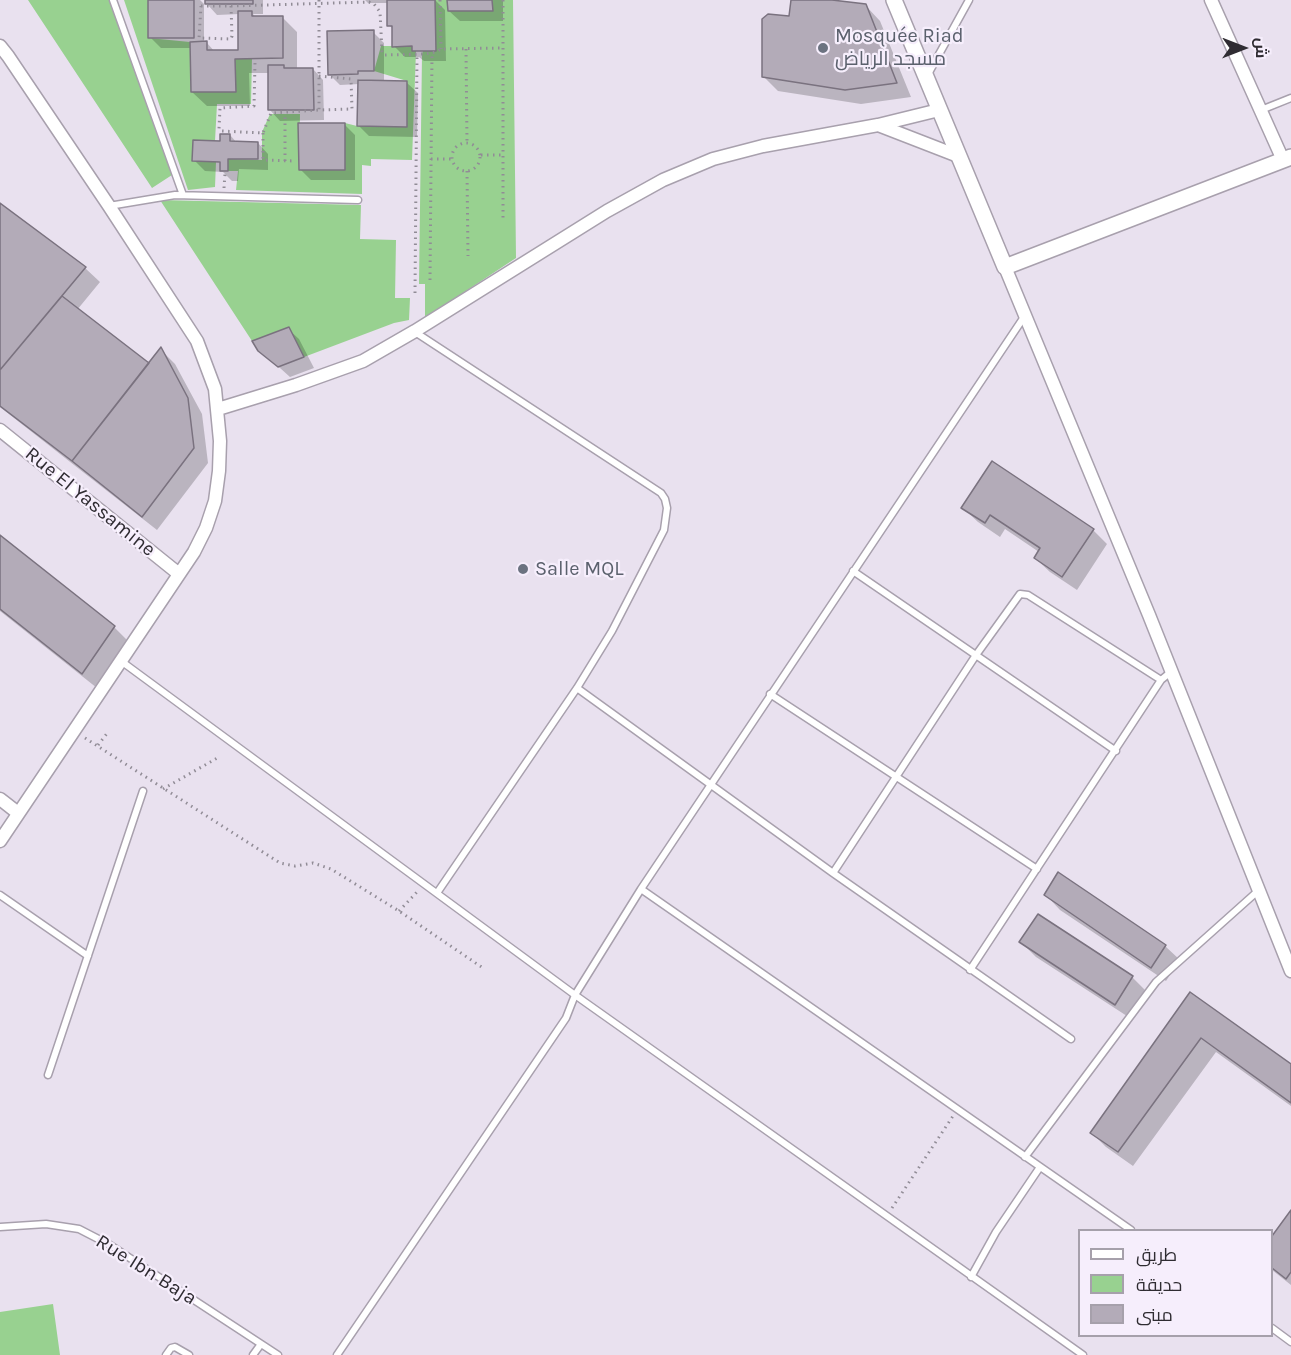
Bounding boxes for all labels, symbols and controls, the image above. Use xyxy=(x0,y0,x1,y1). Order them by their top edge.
north arrow xyxy=(1213,18,1273,78)
place label: Mosquée Riad مسجد الرياض xyxy=(835,24,964,71)
text: ش xyxy=(1252,38,1271,58)
marker: Mosquée Riad مسجد الرياض xyxy=(816,41,830,55)
street label: Rue El Yassamine xyxy=(20,442,160,562)
place label: Salle MQL xyxy=(535,557,624,581)
marker: Salle MQL xyxy=(516,562,530,576)
legend xyxy=(1078,1229,1273,1337)
street label: Rue Ibn Baja xyxy=(91,1230,201,1310)
text: طريق xyxy=(1136,1244,1177,1266)
text: حديقة xyxy=(1136,1274,1182,1296)
text: مبنى xyxy=(1136,1304,1173,1326)

